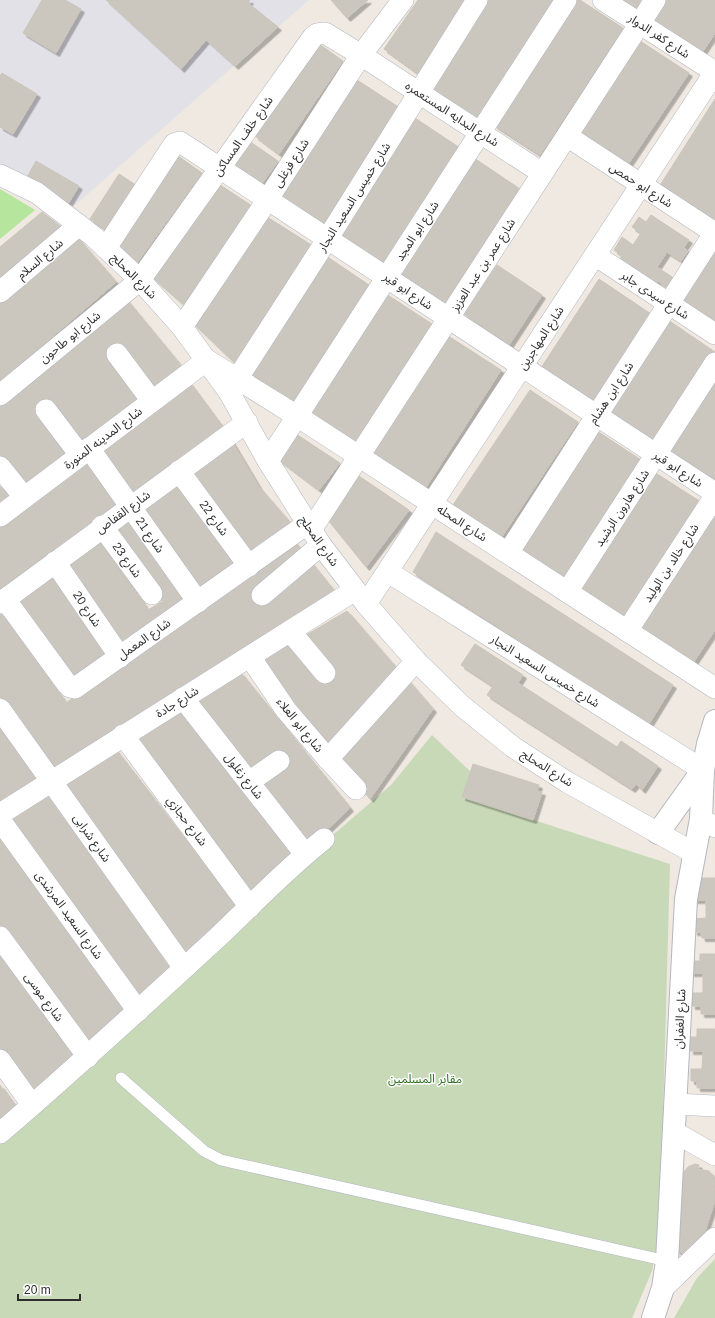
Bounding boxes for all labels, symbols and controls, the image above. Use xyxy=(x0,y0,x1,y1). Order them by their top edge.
street label: شارع كفر الدوار xyxy=(624,10,692,63)
street label: شارع البدايه المستعمره xyxy=(402,79,501,151)
street label: شارع خلف المساكن xyxy=(210,93,277,180)
street label: شارع فرغلى xyxy=(270,136,314,191)
street label: شارع خميس السعيد النجار xyxy=(314,140,395,256)
street label: شارع ابو حمص xyxy=(606,160,675,212)
street label: شارع ابو المجد xyxy=(392,198,443,265)
street label: شارع عمر بن عبد العزيز xyxy=(447,216,520,316)
street label: شارع السلام xyxy=(14,236,67,284)
street label: شارع المحلج xyxy=(107,250,160,303)
street label: شارع سيدى جابر xyxy=(617,267,692,324)
street label: شارع ابو قير xyxy=(379,269,435,314)
street label: شارع المهاجرين xyxy=(515,304,568,374)
street label: شارع ابو طاحون xyxy=(37,308,105,367)
street label: شارع ابن هشام xyxy=(586,359,638,428)
street label: شارع المدينه المنورة xyxy=(61,404,146,474)
street label: شارع ابو قير xyxy=(649,447,705,492)
street label: شارع هارون الرشيد xyxy=(592,467,654,550)
street label: شارع القفاص xyxy=(93,488,154,538)
street label: شارع 22 xyxy=(195,498,231,540)
street label: شارع المحله xyxy=(433,502,490,546)
street label: شارع المحلج xyxy=(295,513,342,570)
street label: شارع 21 xyxy=(131,515,167,557)
street label: شارع خالد بن الوليد xyxy=(640,521,703,606)
street label: شارع 23 xyxy=(108,540,144,582)
street label: شارع 20 xyxy=(68,588,104,631)
street label: شارع المعمل xyxy=(115,616,174,664)
street label: شارع خميس السعيد النجار xyxy=(486,631,602,712)
street label: شارع جادة xyxy=(153,683,202,722)
street label: شارع ابو العلاء xyxy=(272,695,326,756)
street label: شارع المحلج xyxy=(517,747,576,791)
street label: شارع زغلول xyxy=(220,750,266,803)
street label: شارع حجازي xyxy=(162,793,210,850)
street label: شارع شرابى xyxy=(69,811,114,866)
street label: شارع السعيد المرشدى xyxy=(31,868,106,963)
street label: شارع موسى xyxy=(20,970,66,1025)
street label: شارع الغفران xyxy=(671,988,691,1050)
park label: مقابر المسلمين xyxy=(388,1072,462,1086)
scale bar xyxy=(18,1276,80,1302)
text: 20 m xyxy=(24,1283,51,1297)

